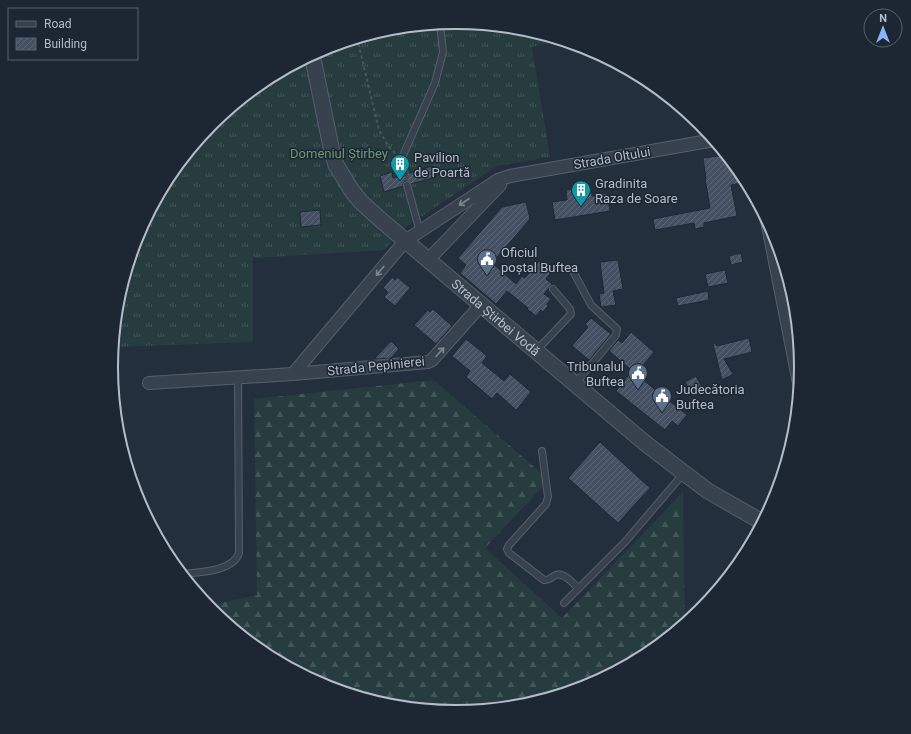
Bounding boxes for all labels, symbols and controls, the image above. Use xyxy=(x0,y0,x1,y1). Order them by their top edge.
legend xyxy=(8,8,138,60)
north arrow xyxy=(863,8,903,48)
text: N xyxy=(879,12,887,25)
text: Road xyxy=(44,17,72,31)
text: Building xyxy=(44,37,87,51)
street label: Strada Oltului xyxy=(572,144,652,172)
park label: Domeniul Știrbey xyxy=(290,146,388,162)
place label: Pavilion de Poartă xyxy=(414,150,470,180)
building icon: Pavilion de Poartă xyxy=(389,153,411,181)
place label: Gradinita Raza de Soare xyxy=(595,176,678,206)
building icon: Gradinita Raza de Soare xyxy=(570,179,592,207)
one-way arrow xyxy=(459,198,470,206)
place label: Oficiul poștal Buftea xyxy=(501,245,578,276)
public building icon: Oficiul poștal Buftea xyxy=(476,248,498,276)
one-way arrow xyxy=(376,266,385,276)
street label: Strada Știrbei Vodă xyxy=(449,276,543,359)
one-way arrow xyxy=(435,347,444,357)
street label: Strada Pepinierei xyxy=(327,353,425,379)
place label: Tribunalul Buftea xyxy=(567,359,624,389)
public building icon: Tribunalul Buftea xyxy=(627,362,649,390)
place label: Judecătoria Buftea xyxy=(676,382,745,412)
public building icon: Judecătoria Buftea xyxy=(651,385,673,413)

